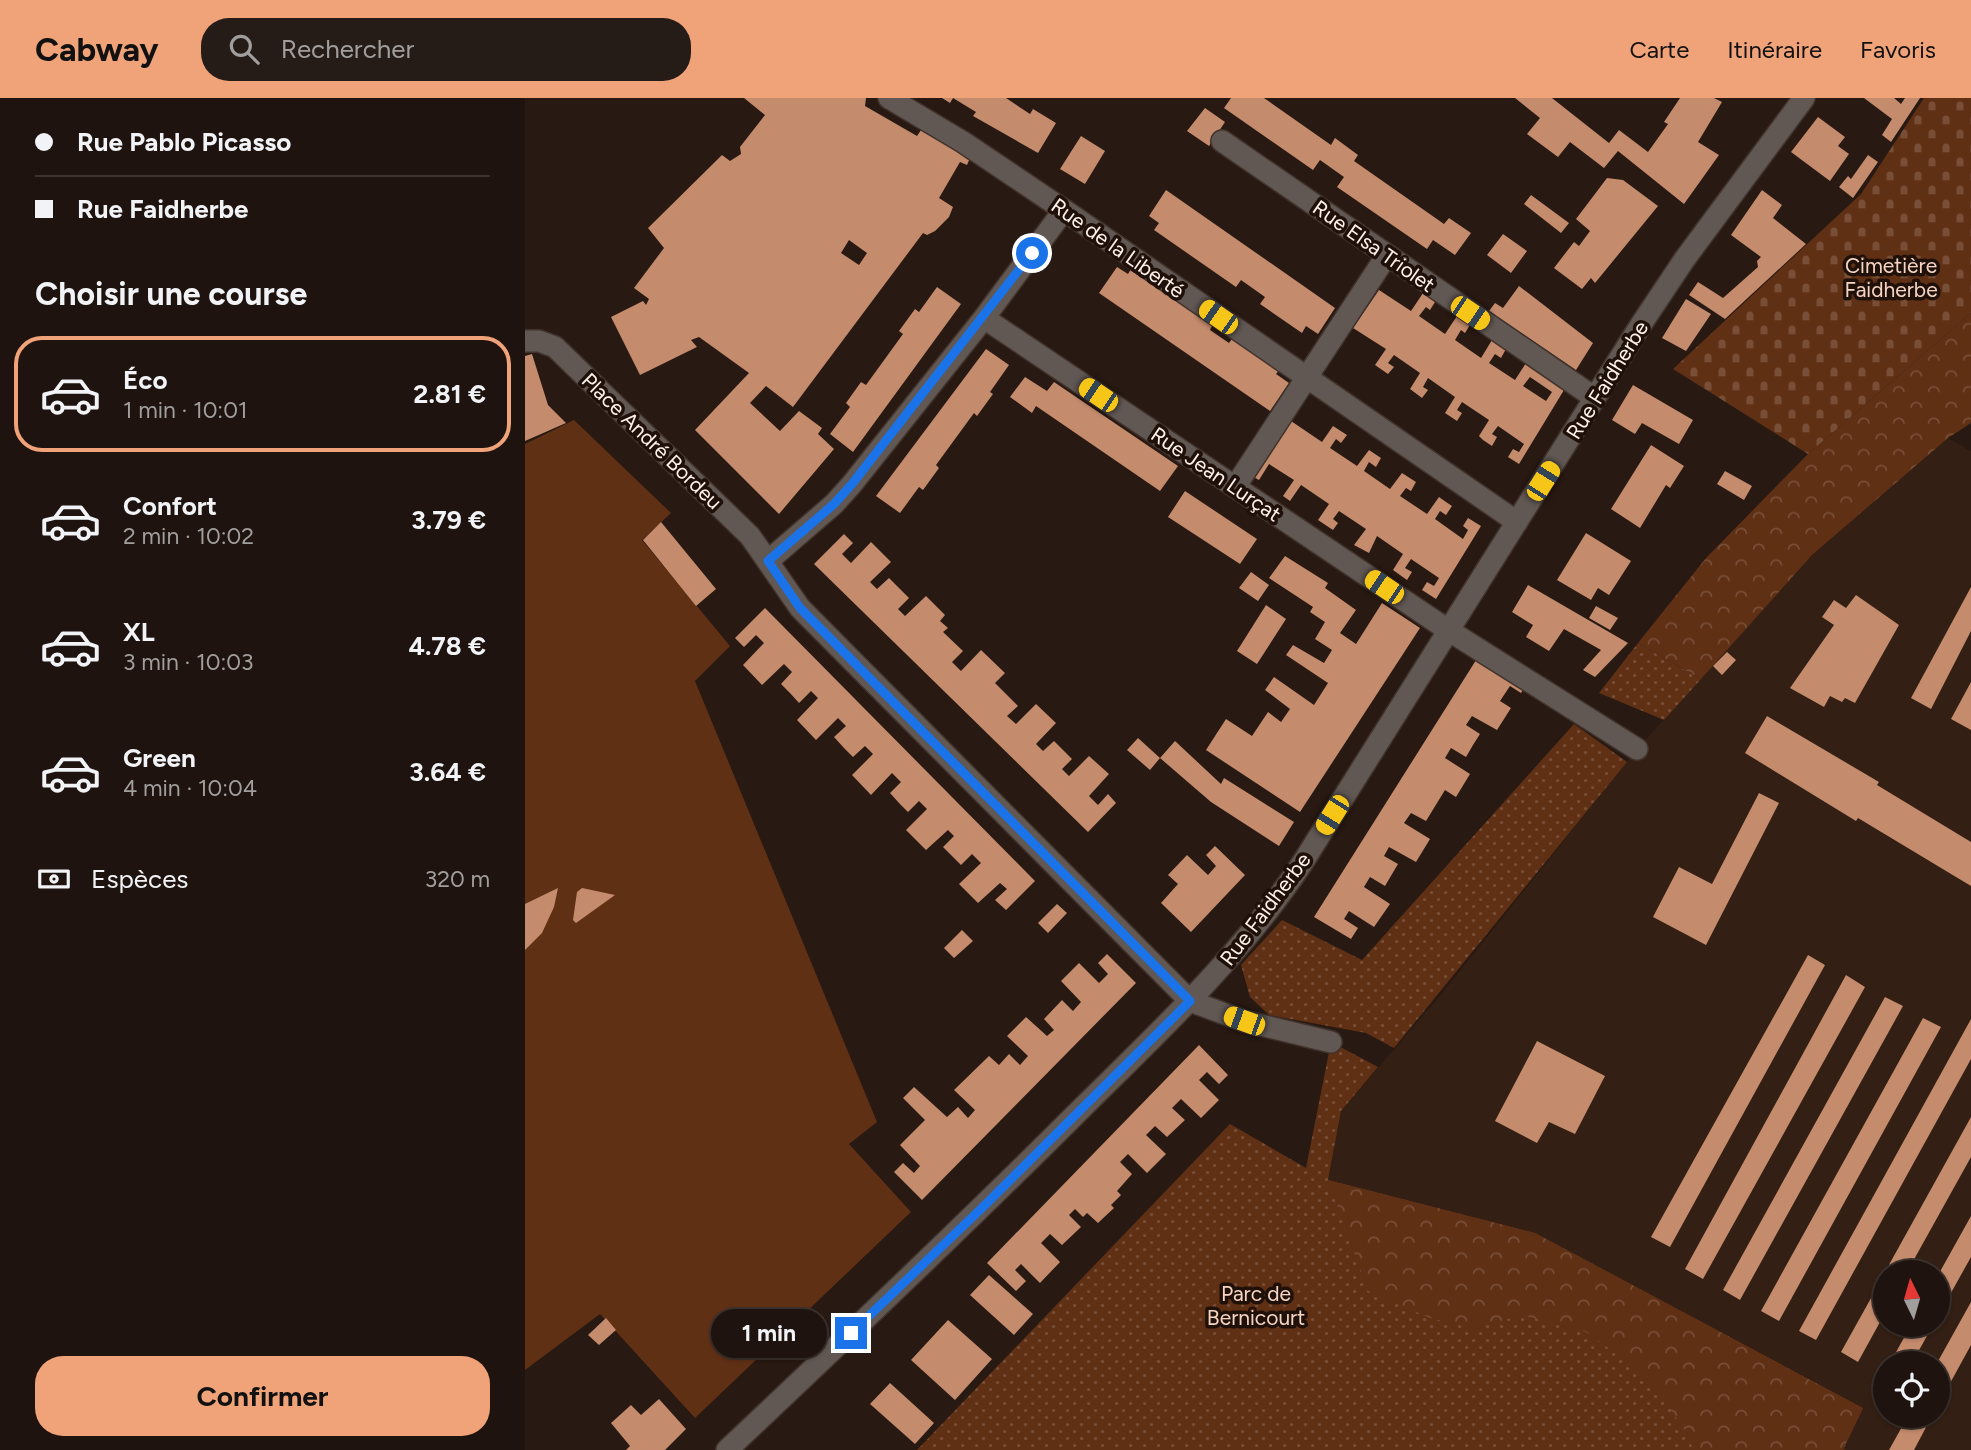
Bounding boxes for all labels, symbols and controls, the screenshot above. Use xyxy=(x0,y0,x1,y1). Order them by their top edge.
search box xyxy=(201,18,691,81)
text: Cabway xyxy=(35,30,159,69)
icon: search xyxy=(225,30,263,68)
text: Rechercher xyxy=(281,33,414,65)
text: Carte xyxy=(1629,35,1689,64)
text: Itinéraire xyxy=(1727,35,1822,64)
text: Favoris xyxy=(1860,35,1936,64)
text: Rue Pablo Picasso xyxy=(77,126,291,158)
text: Rue Faidherbe xyxy=(77,193,248,225)
street label: Rue de la Liberté xyxy=(1047,193,1189,303)
street label: Rue Elsa Triolet xyxy=(1308,195,1440,297)
route start xyxy=(1016,237,1048,269)
park label: Cimetière Faidherbe xyxy=(1844,253,1938,302)
text: Choisir une course xyxy=(35,275,307,313)
car xyxy=(1447,293,1494,333)
car xyxy=(1195,296,1242,338)
street label: Rue Faidherbe xyxy=(1561,316,1653,444)
icon: car xyxy=(39,363,102,426)
text: Éco xyxy=(123,364,168,396)
street label: Place André Bordeu xyxy=(577,368,727,514)
car xyxy=(1075,375,1122,415)
text: 2.81 € xyxy=(413,378,486,410)
text: 1 min · 10:01 xyxy=(123,396,247,424)
street label: Rue Jean Lurçat xyxy=(1146,421,1286,527)
car xyxy=(1523,458,1564,504)
icon: car xyxy=(39,489,102,552)
text: Confort xyxy=(123,490,217,522)
text: 3.79 € xyxy=(411,504,486,536)
text: 2 min · 10:02 xyxy=(123,522,254,550)
car xyxy=(1361,567,1408,607)
icon: car xyxy=(39,615,102,678)
text: XL xyxy=(123,616,155,648)
text: 4.78 € xyxy=(408,630,486,662)
text: 3 min · 10:03 xyxy=(123,648,253,676)
icon: car xyxy=(39,741,102,804)
text: Green xyxy=(123,742,196,774)
text: 3.64 € xyxy=(409,756,486,788)
text: 4 min · 10:04 xyxy=(123,774,257,802)
car xyxy=(1312,792,1353,838)
street label: Rue Faidherbe xyxy=(1214,848,1316,970)
icon: cash xyxy=(35,860,73,898)
text: Espèces xyxy=(91,863,188,895)
text: 320 m xyxy=(425,865,490,893)
car xyxy=(1221,1004,1268,1038)
north arrow xyxy=(1873,1260,1949,1337)
map controls xyxy=(1873,1260,1950,1428)
park label: Parc de Bernicourt xyxy=(1207,1281,1305,1330)
callout: 1 min xyxy=(711,1308,827,1358)
route end xyxy=(835,1317,867,1349)
text: 1 min xyxy=(742,1319,796,1347)
button: locate xyxy=(1873,1351,1950,1428)
button: Confirmer xyxy=(35,1356,490,1436)

